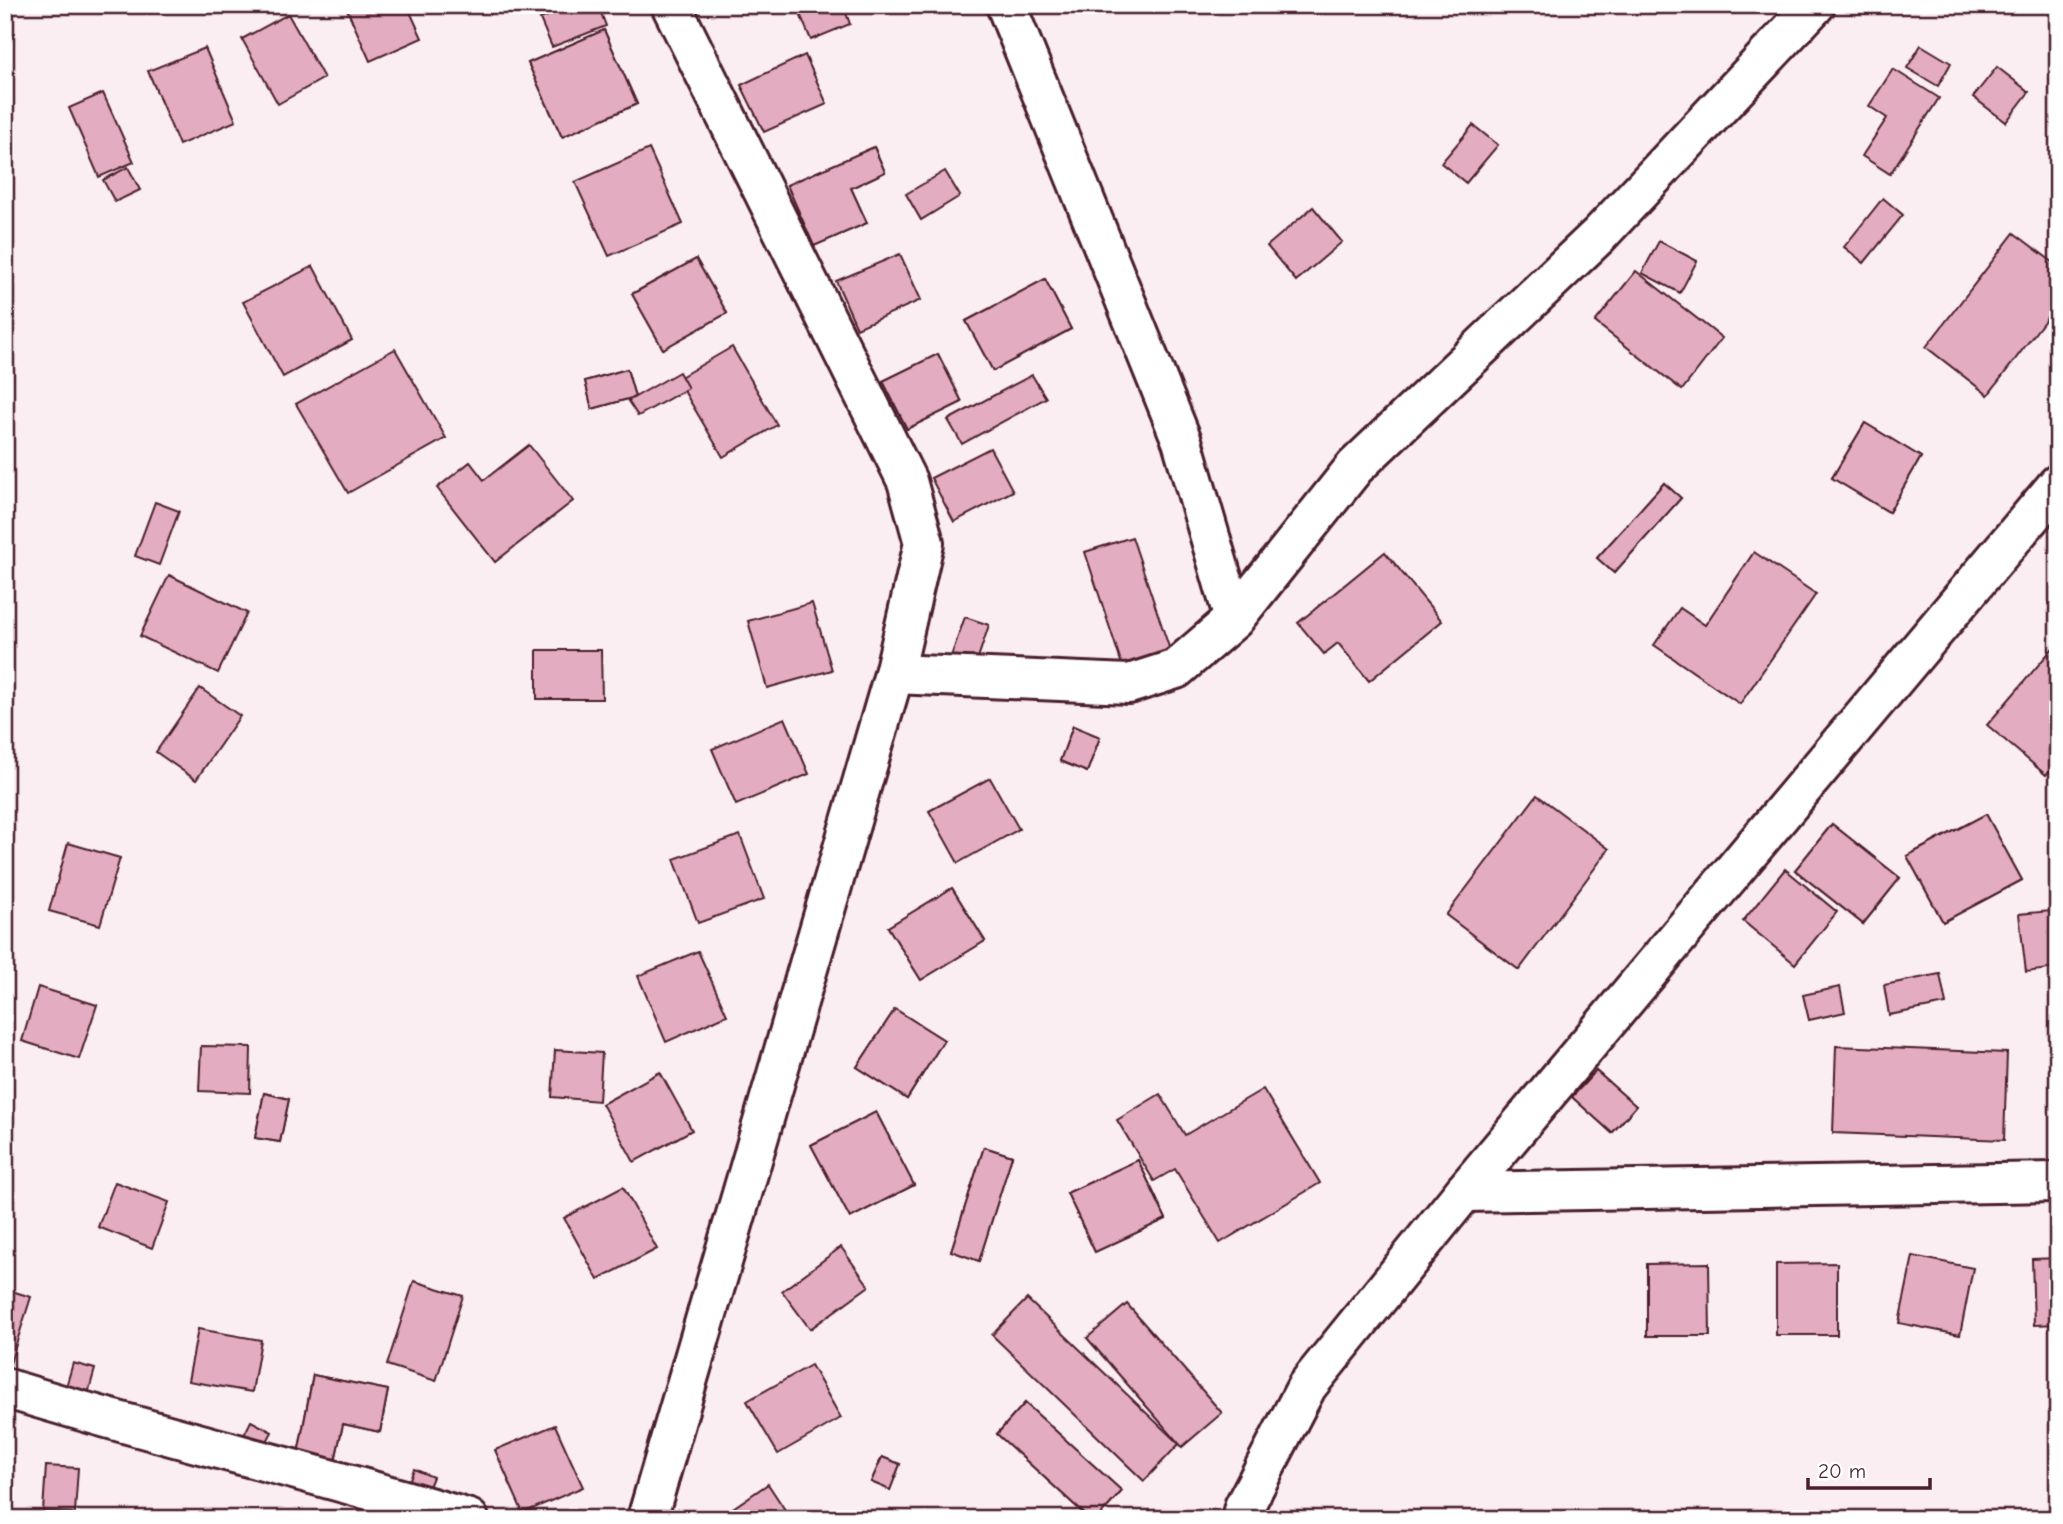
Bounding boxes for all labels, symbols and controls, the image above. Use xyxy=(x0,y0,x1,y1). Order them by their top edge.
scale bar xyxy=(1808,1447,1930,1491)
text: 20 m xyxy=(1818,1459,1866,1483)

